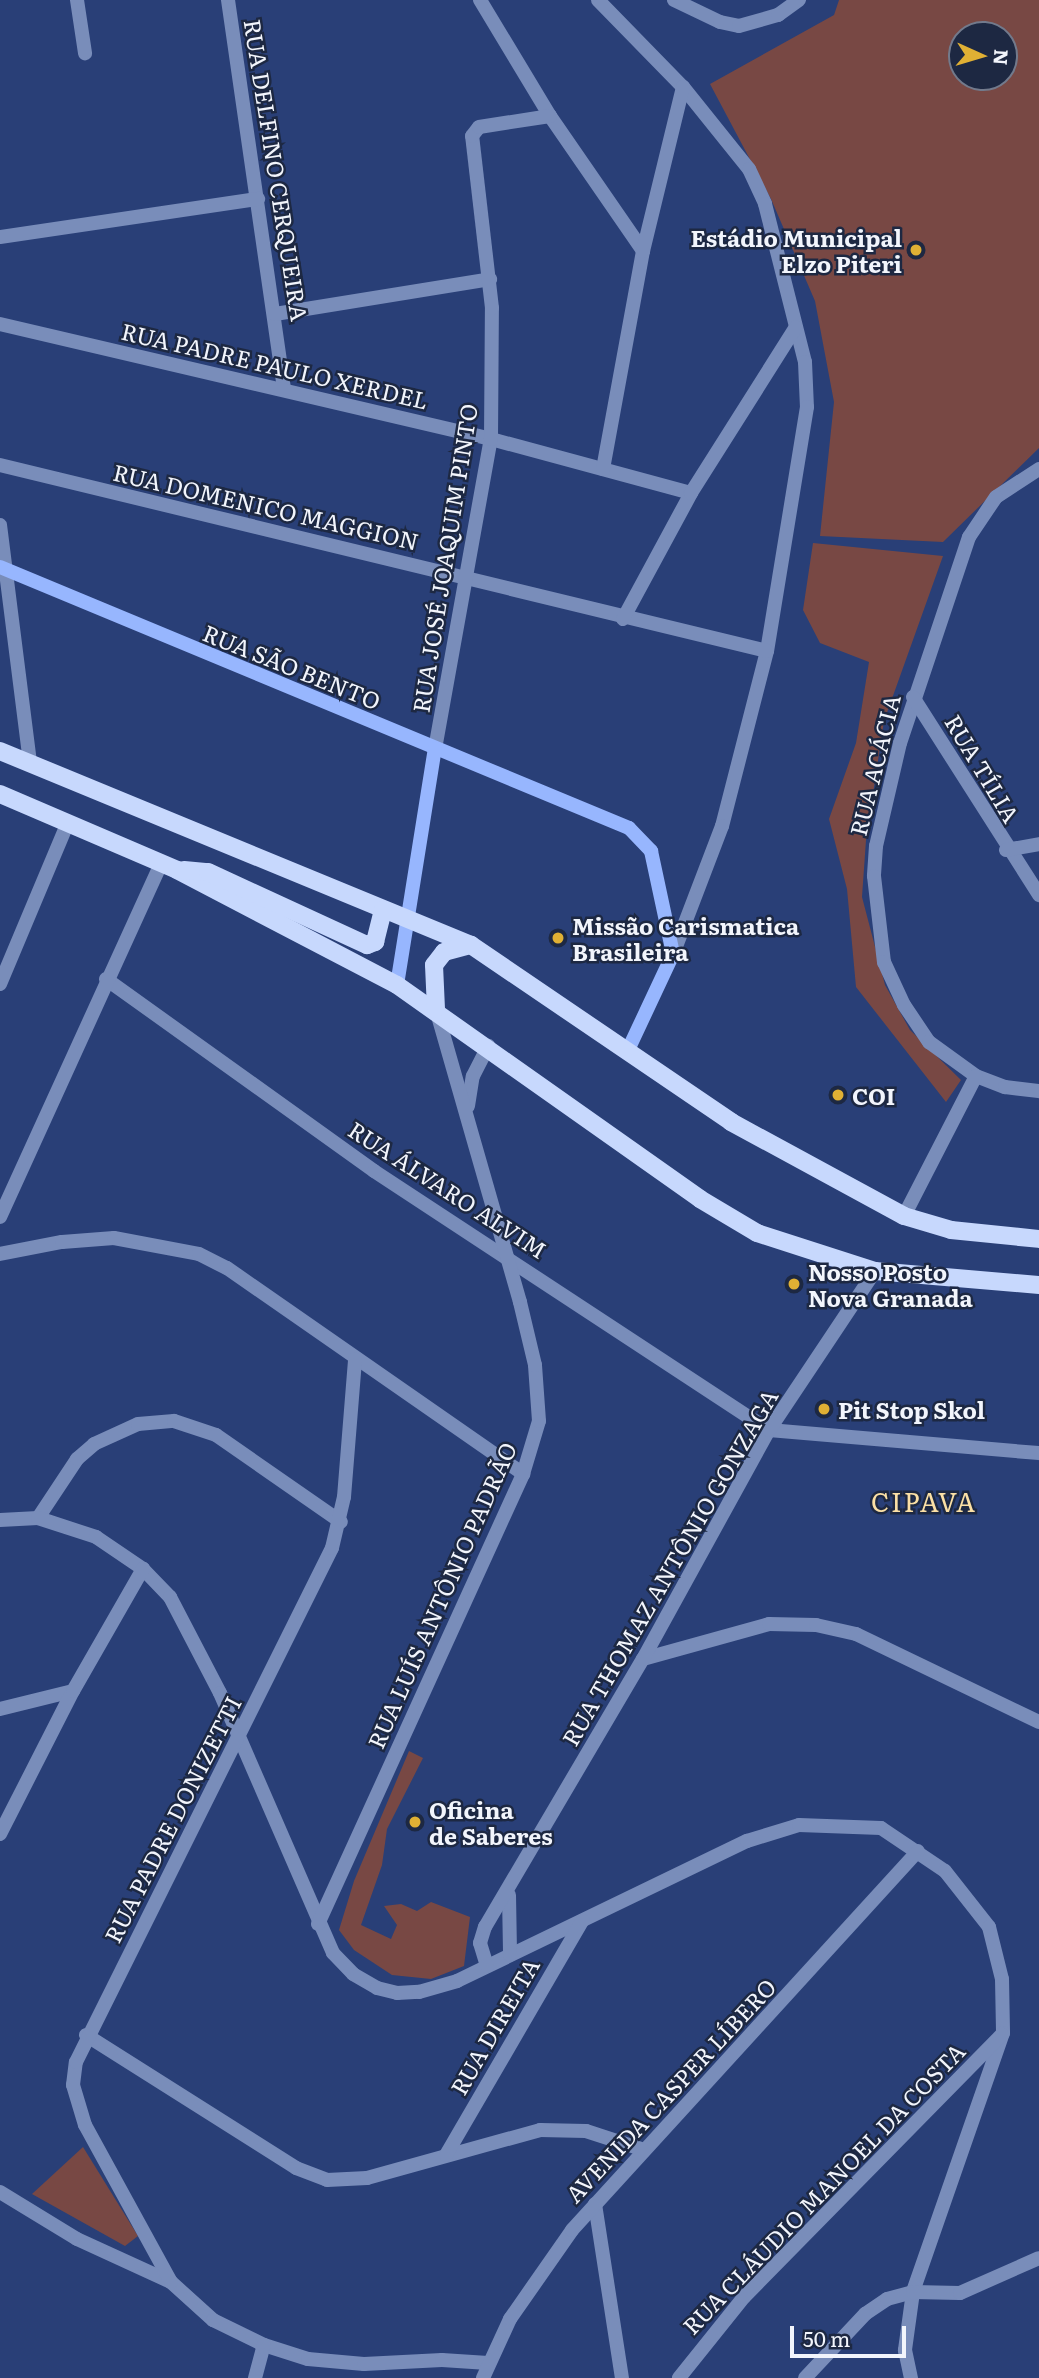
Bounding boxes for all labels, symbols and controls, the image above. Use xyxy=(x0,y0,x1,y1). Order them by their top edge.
street label: RUA DELFINO CERQUEIRA xyxy=(239,17,315,323)
north arrow xyxy=(948,21,1018,91)
text: N xyxy=(987,48,1016,66)
place label: Estádio Municipal Elzo Piteri xyxy=(691,223,902,277)
marker: Estádio Municipal Elzo Piteri xyxy=(908,242,924,258)
street label: RUA PADRE PAULO XERDEL xyxy=(119,316,431,414)
street label: RUA JOSÉ JOAQUIM PINTO xyxy=(406,402,482,714)
street label: RUA DOMENICO MAGGION xyxy=(111,457,421,555)
street label: RUA SÃO BENTO xyxy=(199,618,385,714)
street label: RUA ACÁCIA xyxy=(843,692,905,838)
street label: RUA TÍLIA xyxy=(940,709,1026,827)
place label: Missão Carismatica Brasileira xyxy=(572,911,799,965)
marker: Missão Carismatica Brasileira xyxy=(550,930,566,946)
place label: COI xyxy=(852,1081,895,1109)
marker: COI xyxy=(830,1087,846,1103)
street label: RUA ÁLVARO ALVIM xyxy=(344,1115,552,1263)
place label: Nosso Posto Nova Granada xyxy=(808,1257,973,1311)
marker: Nosso Posto Nova Granada xyxy=(786,1276,802,1292)
street label: RUA THOMAZ ANTÔNIO GONZAGA xyxy=(555,1384,783,1750)
place label: Pit Stop Skol xyxy=(838,1395,985,1423)
marker: Pit Stop Skol xyxy=(816,1401,832,1417)
street label: RUA LUÍS ANTÔNIO PADRÃO xyxy=(361,1438,521,1752)
district label: CIPAVA xyxy=(872,1485,976,1517)
street label: RUA PADRE DONIZETTI xyxy=(98,1691,246,1947)
place label: Oficina de Saberes xyxy=(429,1795,553,1849)
marker: Oficina de Saberes xyxy=(407,1814,423,1830)
street label: RUA DIREITA xyxy=(444,1953,544,2099)
street label: AVENIDA CASPER LÍBERO xyxy=(559,1972,781,2208)
street label: RUA CLÁUDIO MANOEL DA COSTA xyxy=(676,2037,970,2339)
scale bar xyxy=(794,2312,909,2356)
text: 50 m xyxy=(803,2322,850,2353)

